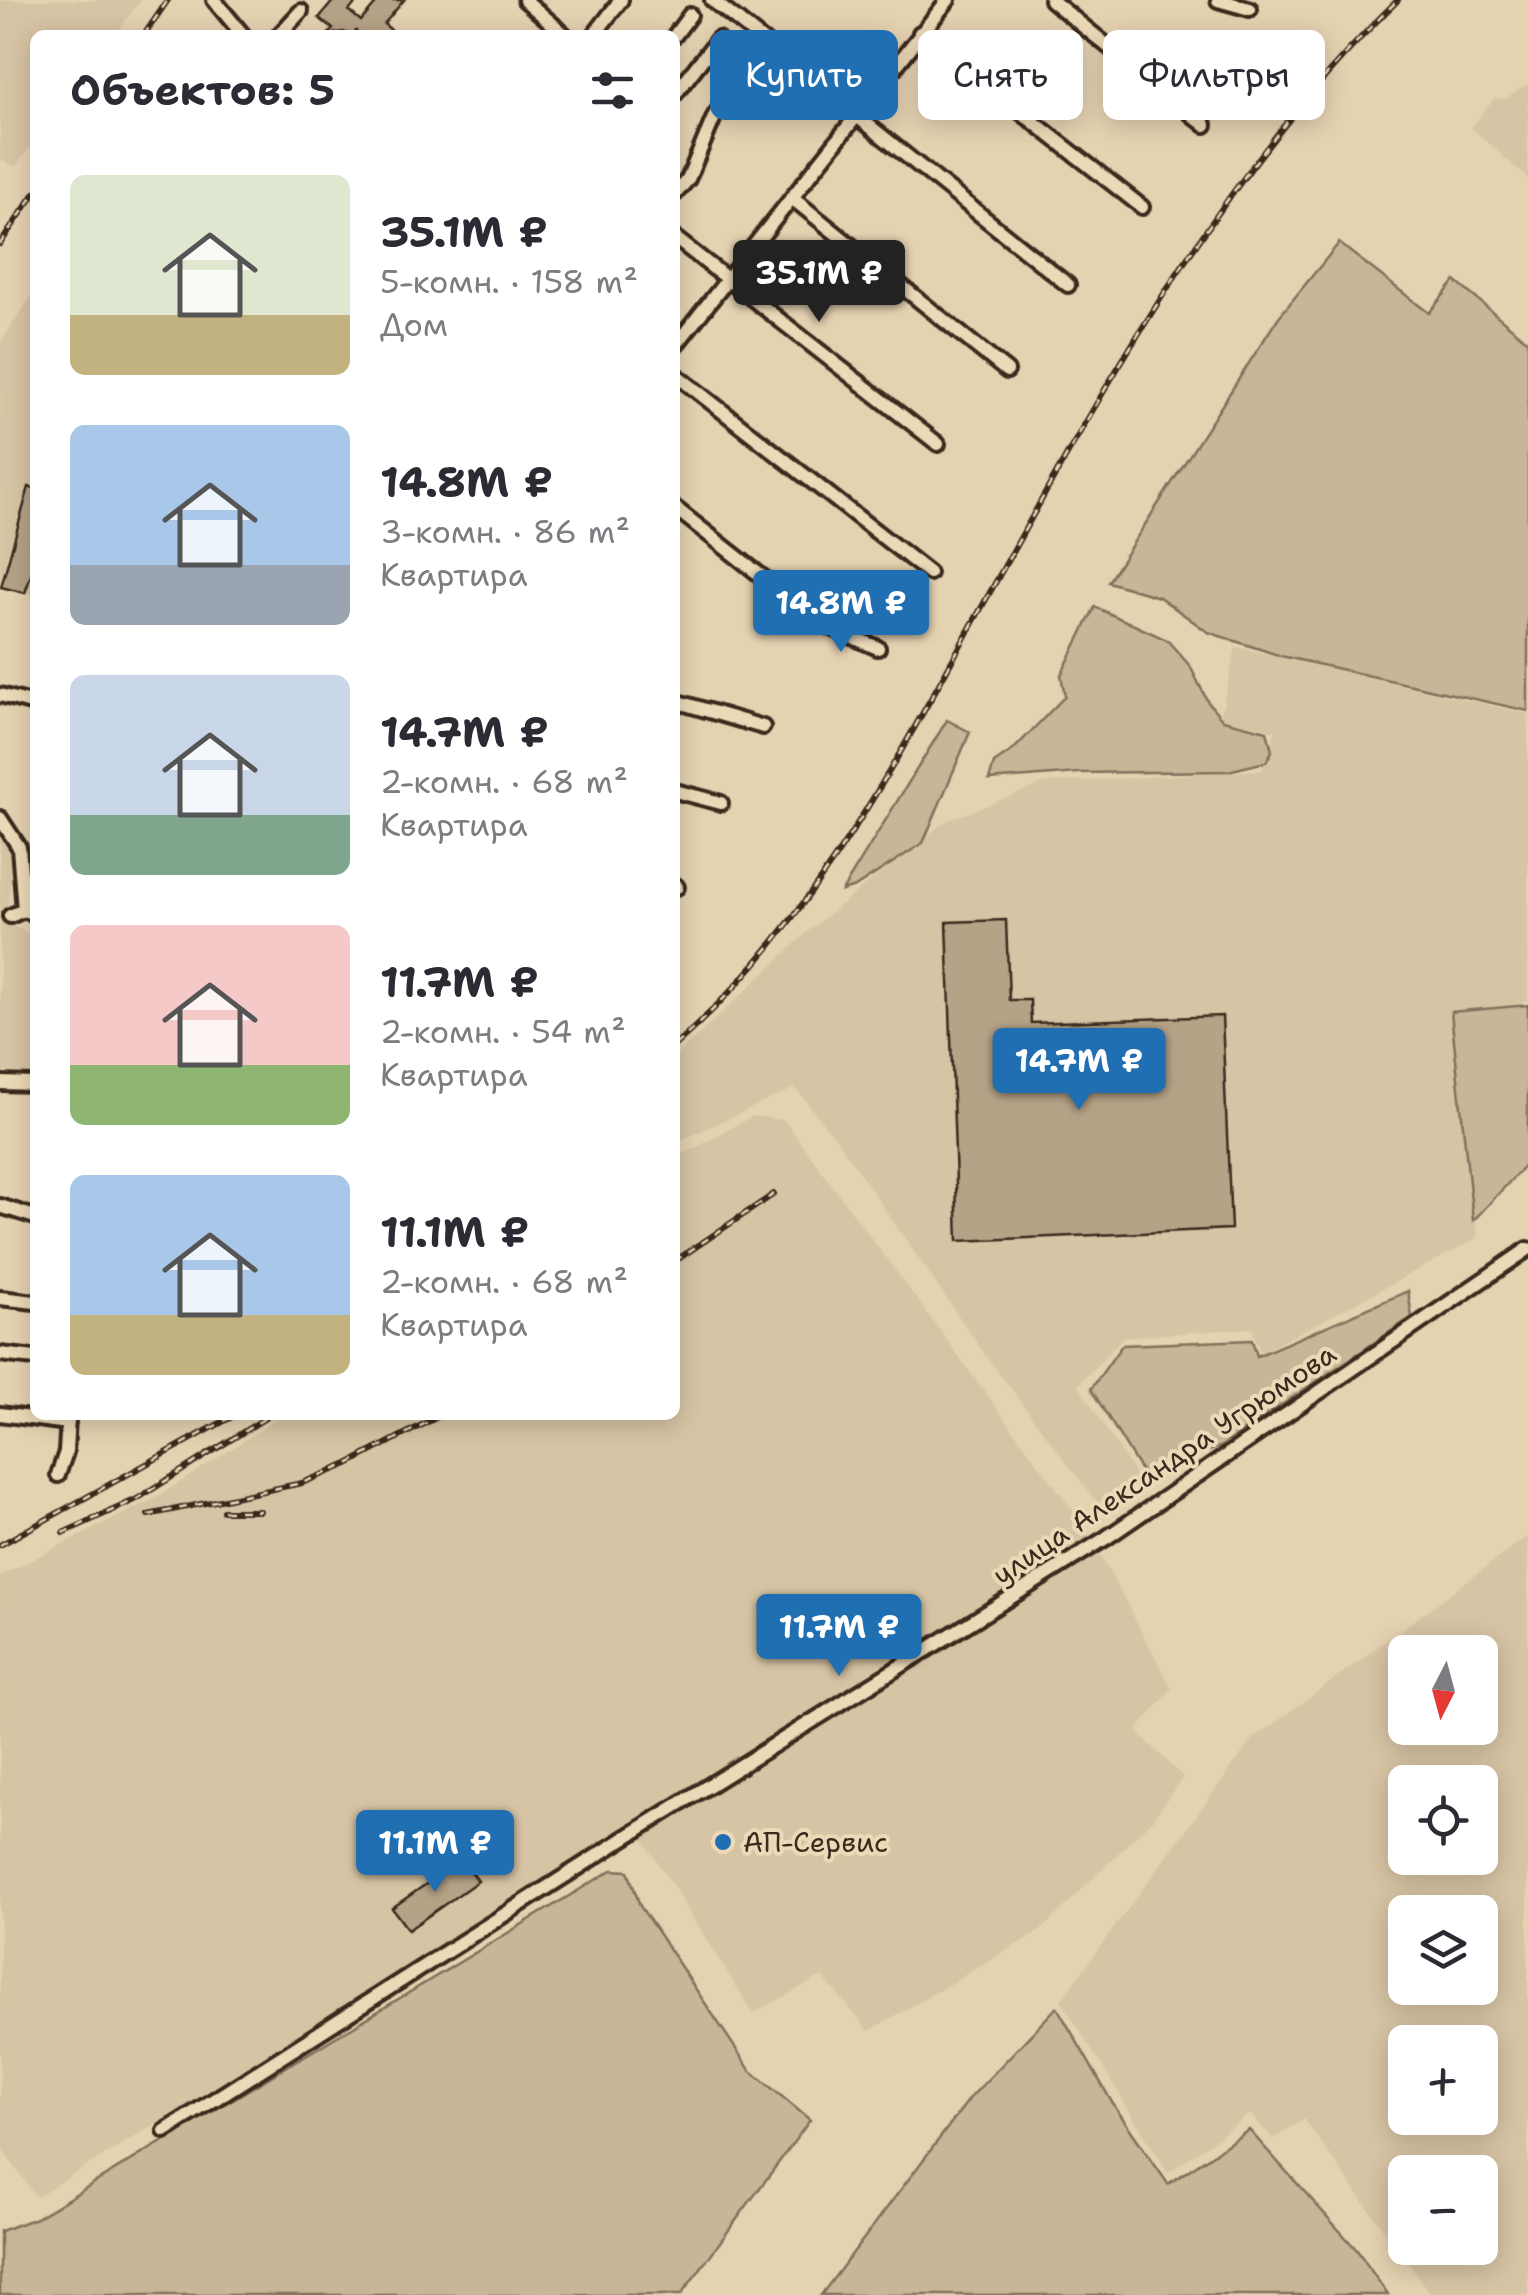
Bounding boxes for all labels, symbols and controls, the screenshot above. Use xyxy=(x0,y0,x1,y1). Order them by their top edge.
chip: Купить xyxy=(710,30,898,120)
chip: Снять xyxy=(918,30,1083,120)
chip: Фильтры xyxy=(1103,30,1325,120)
text: Объектов: 5 xyxy=(70,62,335,118)
icon: filters xyxy=(585,63,640,118)
text: 35.1M ₽ xyxy=(380,204,548,260)
icon: home xyxy=(150,215,270,335)
pin: 35.1M ₽ xyxy=(727,240,911,325)
text: 35.1M ₽ xyxy=(755,251,883,294)
text: 5-комн. · 158 m² xyxy=(380,260,638,303)
text: Дом xyxy=(380,303,448,346)
text: 14.8M ₽ xyxy=(380,454,553,510)
icon: home xyxy=(150,465,270,585)
text: 3-комн. · 86 m² xyxy=(380,510,630,553)
text: Квартира xyxy=(380,553,528,596)
pin: 14.8M ₽ xyxy=(749,570,933,655)
text: 14.8M ₽ xyxy=(775,581,907,624)
text: 14.7M ₽ xyxy=(380,704,549,760)
icon: home xyxy=(150,715,270,835)
text: 2-комн. · 68 m² xyxy=(380,760,628,803)
text: Квартира xyxy=(380,803,528,846)
text: 11.7M ₽ xyxy=(380,954,539,1010)
icon: home xyxy=(150,965,270,1085)
text: 2-комн. · 54 m² xyxy=(380,1010,626,1053)
pin: 14.7M ₽ xyxy=(987,1028,1171,1113)
text: 14.7M ₽ xyxy=(1015,1039,1143,1082)
text: Квартира xyxy=(380,1053,528,1096)
text: 11.1M ₽ xyxy=(380,1204,530,1260)
icon: home xyxy=(150,1215,270,1335)
text: 2-комн. · 68 m² xyxy=(380,1260,628,1303)
text: Квартира xyxy=(380,1303,528,1346)
street label: улица Александра Угрюмова xyxy=(985,1335,1343,1593)
pin: 11.7M ₽ xyxy=(747,1594,931,1679)
text: 11.7M ₽ xyxy=(778,1605,900,1648)
north arrow xyxy=(1388,1635,1498,1745)
map controls xyxy=(1388,1635,1498,2265)
button: locate xyxy=(1388,1765,1498,1875)
pin: 11.1M ₽ xyxy=(343,1810,527,1895)
text: 11.1M ₽ xyxy=(378,1821,492,1864)
place label: АП-Сервис xyxy=(743,1823,888,1861)
marker: АП-Сервис xyxy=(712,1831,734,1853)
button: layers xyxy=(1388,1895,1498,2005)
button: + xyxy=(1388,2025,1498,2135)
button: − xyxy=(1388,2155,1498,2265)

